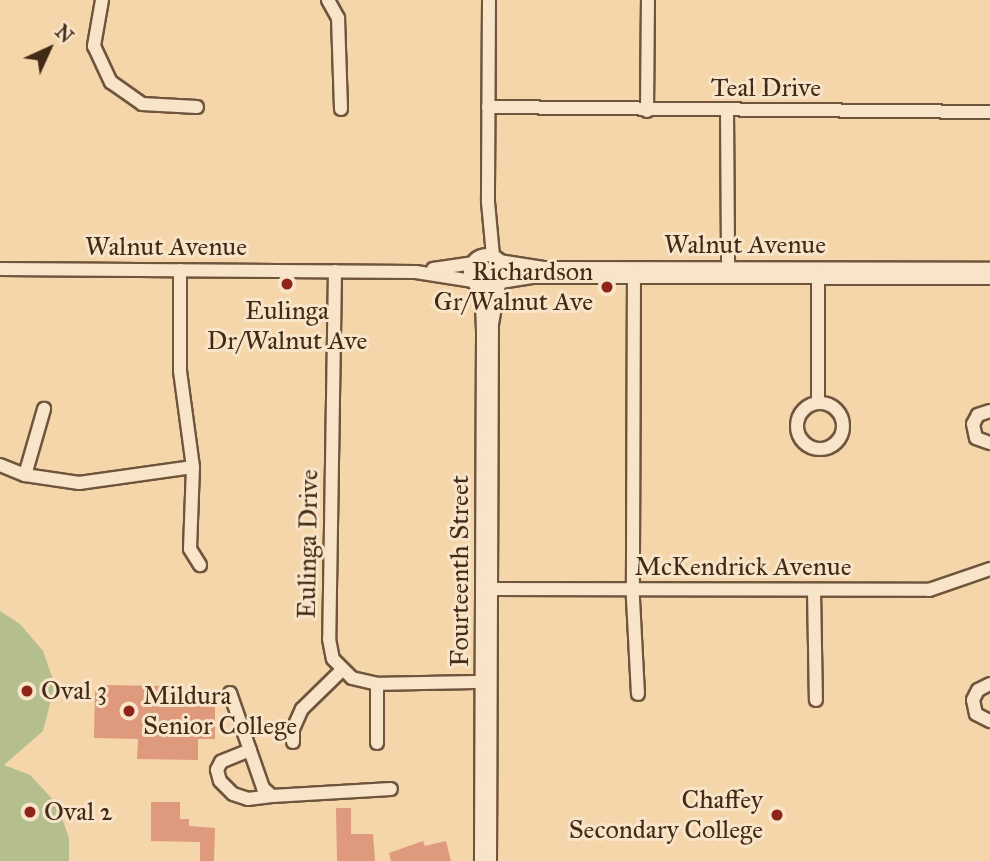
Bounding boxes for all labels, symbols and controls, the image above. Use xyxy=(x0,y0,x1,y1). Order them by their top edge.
north arrow xyxy=(14,14,84,84)
text: N xyxy=(50,20,78,48)
street label: Teal Drive xyxy=(711,72,821,104)
street label: Walnut Avenue xyxy=(664,229,826,261)
street label: Walnut Avenue xyxy=(85,231,247,263)
place label: Richardson Gr/Walnut Ave xyxy=(434,256,593,318)
marker: Eulinga Dr/Walnut Ave xyxy=(279,276,295,292)
marker: Richardson Gr/Walnut Ave xyxy=(599,279,615,295)
place label: Eulinga Dr/Walnut Ave xyxy=(207,295,367,356)
street label: Eulinga Drive xyxy=(291,469,325,619)
street label: Fourteenth Street xyxy=(444,475,476,667)
street label: McKendrick Avenue xyxy=(635,551,851,583)
place label: Oval 3 xyxy=(41,675,107,707)
place label: Mildura Senior College xyxy=(143,680,297,742)
marker: Oval 3 xyxy=(19,683,35,699)
marker: Mildura Senior College xyxy=(121,703,137,719)
place label: Chaffey Secondary College xyxy=(569,784,763,846)
place label: Oval 2 xyxy=(44,796,113,828)
marker: Oval 2 xyxy=(22,804,38,820)
marker: Chaffey Secondary College xyxy=(769,807,785,823)

